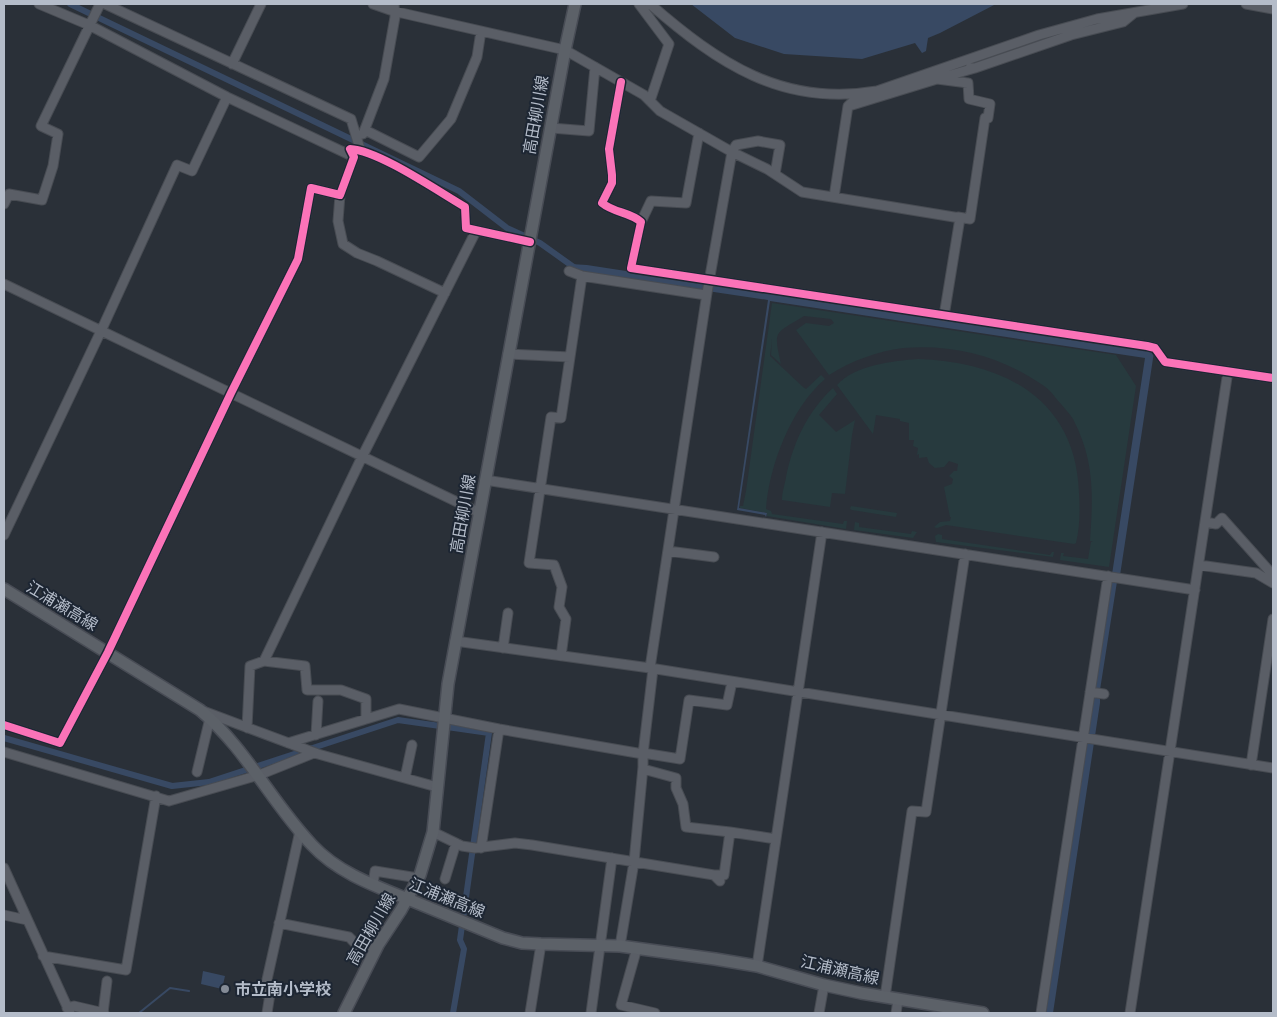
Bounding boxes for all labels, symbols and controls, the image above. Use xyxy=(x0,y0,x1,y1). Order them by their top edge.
street label: 高田柳川線 xyxy=(520,74,552,156)
street label: 高田柳川線 xyxy=(447,473,479,555)
street label: 江浦瀬高線 xyxy=(23,577,101,635)
street label: 江浦瀬高線 xyxy=(406,874,488,922)
street label: 高田柳川線 xyxy=(343,890,399,968)
street label: 江浦瀬高線 xyxy=(799,952,881,988)
place label: 市立南小学校 xyxy=(235,980,331,999)
marker: 市立南小学校 xyxy=(219,983,231,995)

